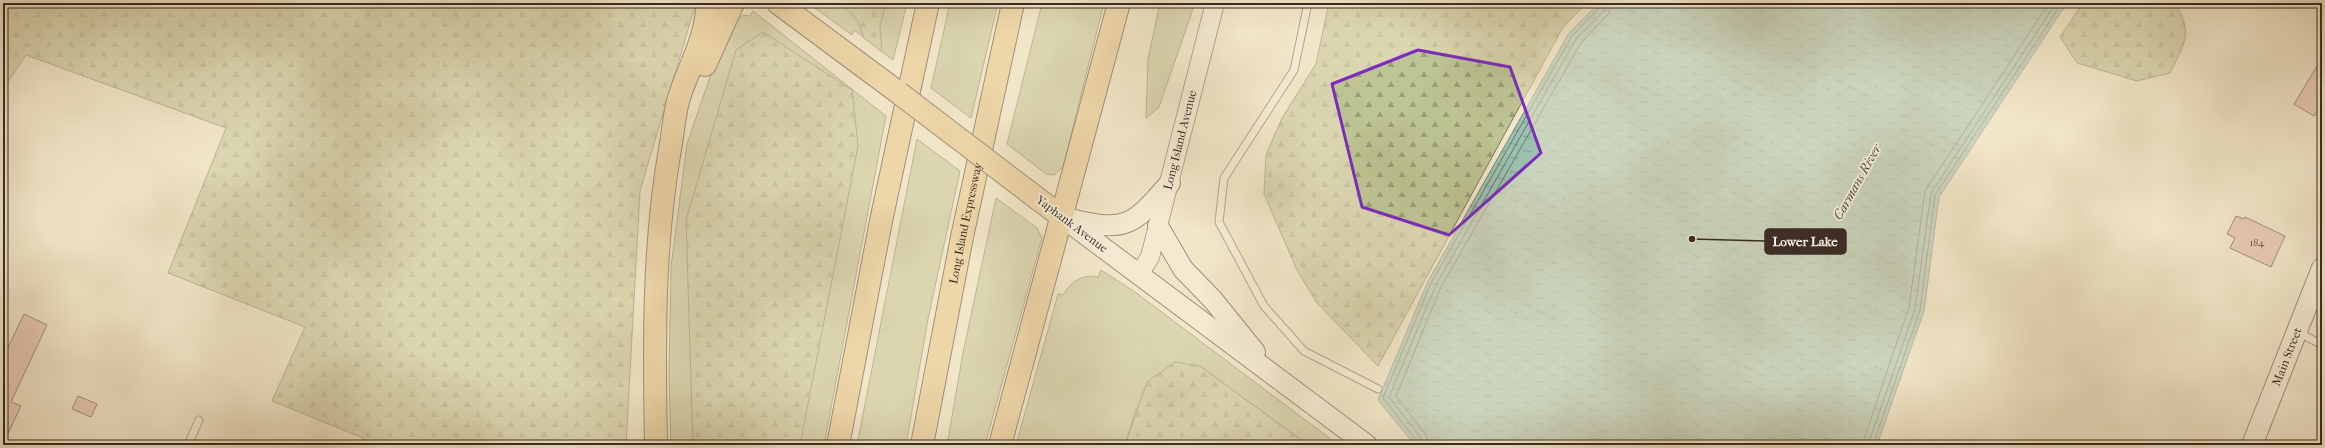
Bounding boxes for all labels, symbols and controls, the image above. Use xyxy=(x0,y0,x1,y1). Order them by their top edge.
street label: Long Island Avenue xyxy=(1161,89,1199,191)
water label: Carmans River xyxy=(1830,141,1884,222)
street label: Long Island Expressway xyxy=(946,161,985,285)
street label: Yaphank Avenue xyxy=(1033,192,1111,255)
callout: Lower Lake xyxy=(1765,229,1846,254)
text: Lower Lake xyxy=(1772,234,1838,249)
house number: 184 xyxy=(2250,237,2265,249)
street label: Main Street xyxy=(2269,325,2305,388)

